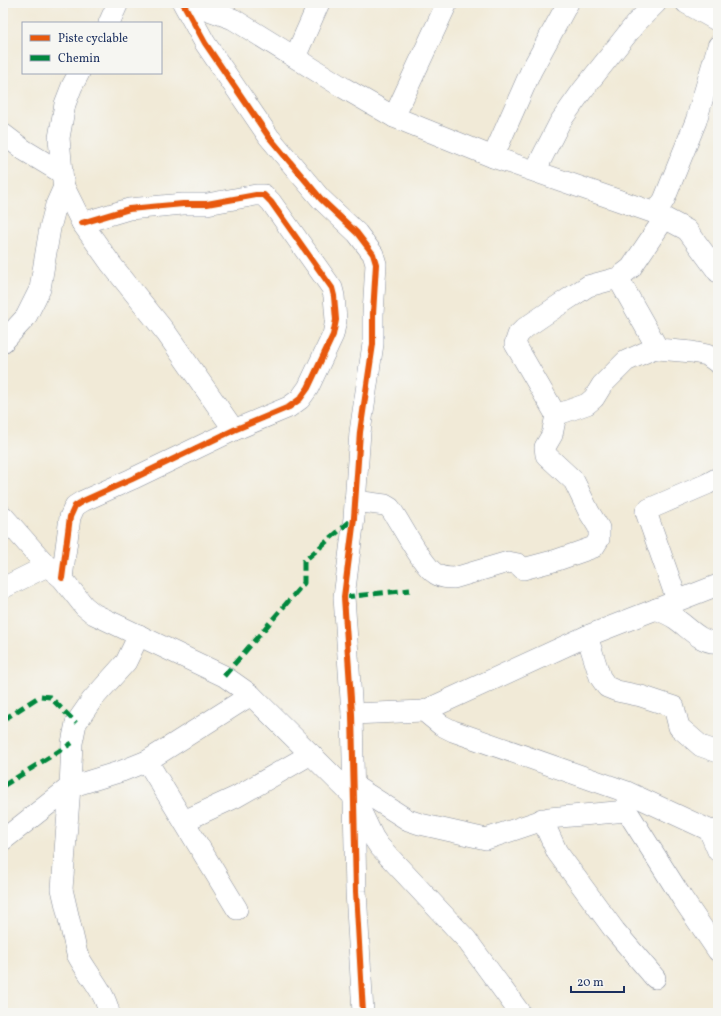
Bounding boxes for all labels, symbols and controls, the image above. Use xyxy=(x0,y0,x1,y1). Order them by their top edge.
legend xyxy=(22,22,162,74)
text: Piste cyclable xyxy=(58,31,128,47)
text: Chemin xyxy=(58,51,100,67)
scale bar xyxy=(571,968,624,994)
text: 20 m xyxy=(577,975,604,991)

